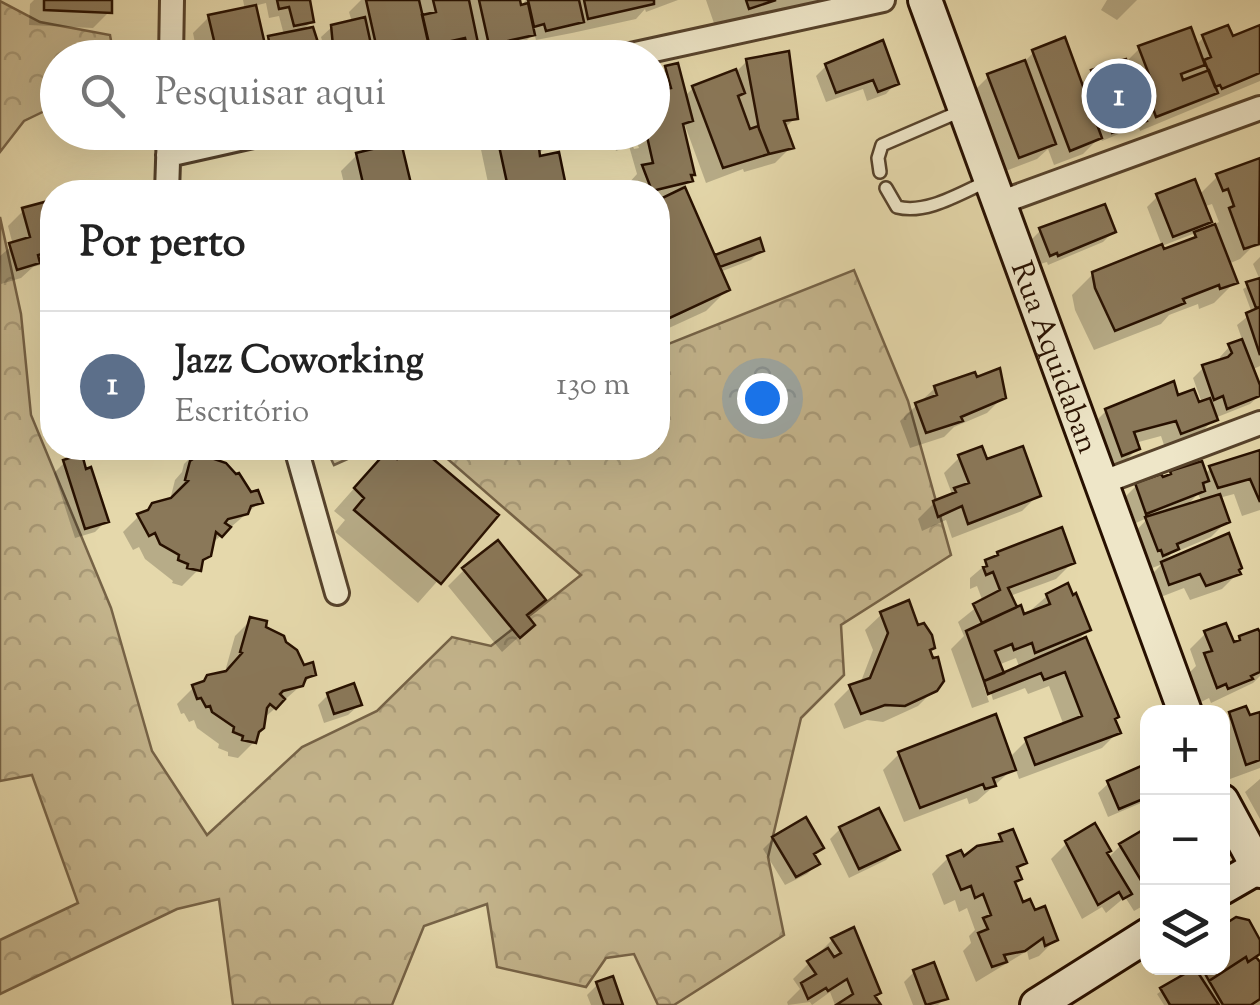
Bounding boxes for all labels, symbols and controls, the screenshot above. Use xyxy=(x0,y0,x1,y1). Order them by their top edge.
search box xyxy=(40,40,670,150)
pin: 1 xyxy=(1086,58,1152,134)
icon: search xyxy=(75,68,130,123)
text: Pesquisar aqui xyxy=(155,68,386,122)
text: Por perto xyxy=(80,215,246,275)
street label: Rua Aquidaban xyxy=(998,256,1108,460)
text: Jazz Coworking xyxy=(175,336,424,390)
text: 1 xyxy=(107,363,118,409)
text: 130 m xyxy=(556,363,630,409)
your location xyxy=(737,373,788,424)
text: Escritório xyxy=(175,390,309,436)
map controls xyxy=(1140,705,1230,975)
button: + xyxy=(1140,705,1230,795)
button: − xyxy=(1140,795,1230,885)
button: layers xyxy=(1140,885,1230,975)

